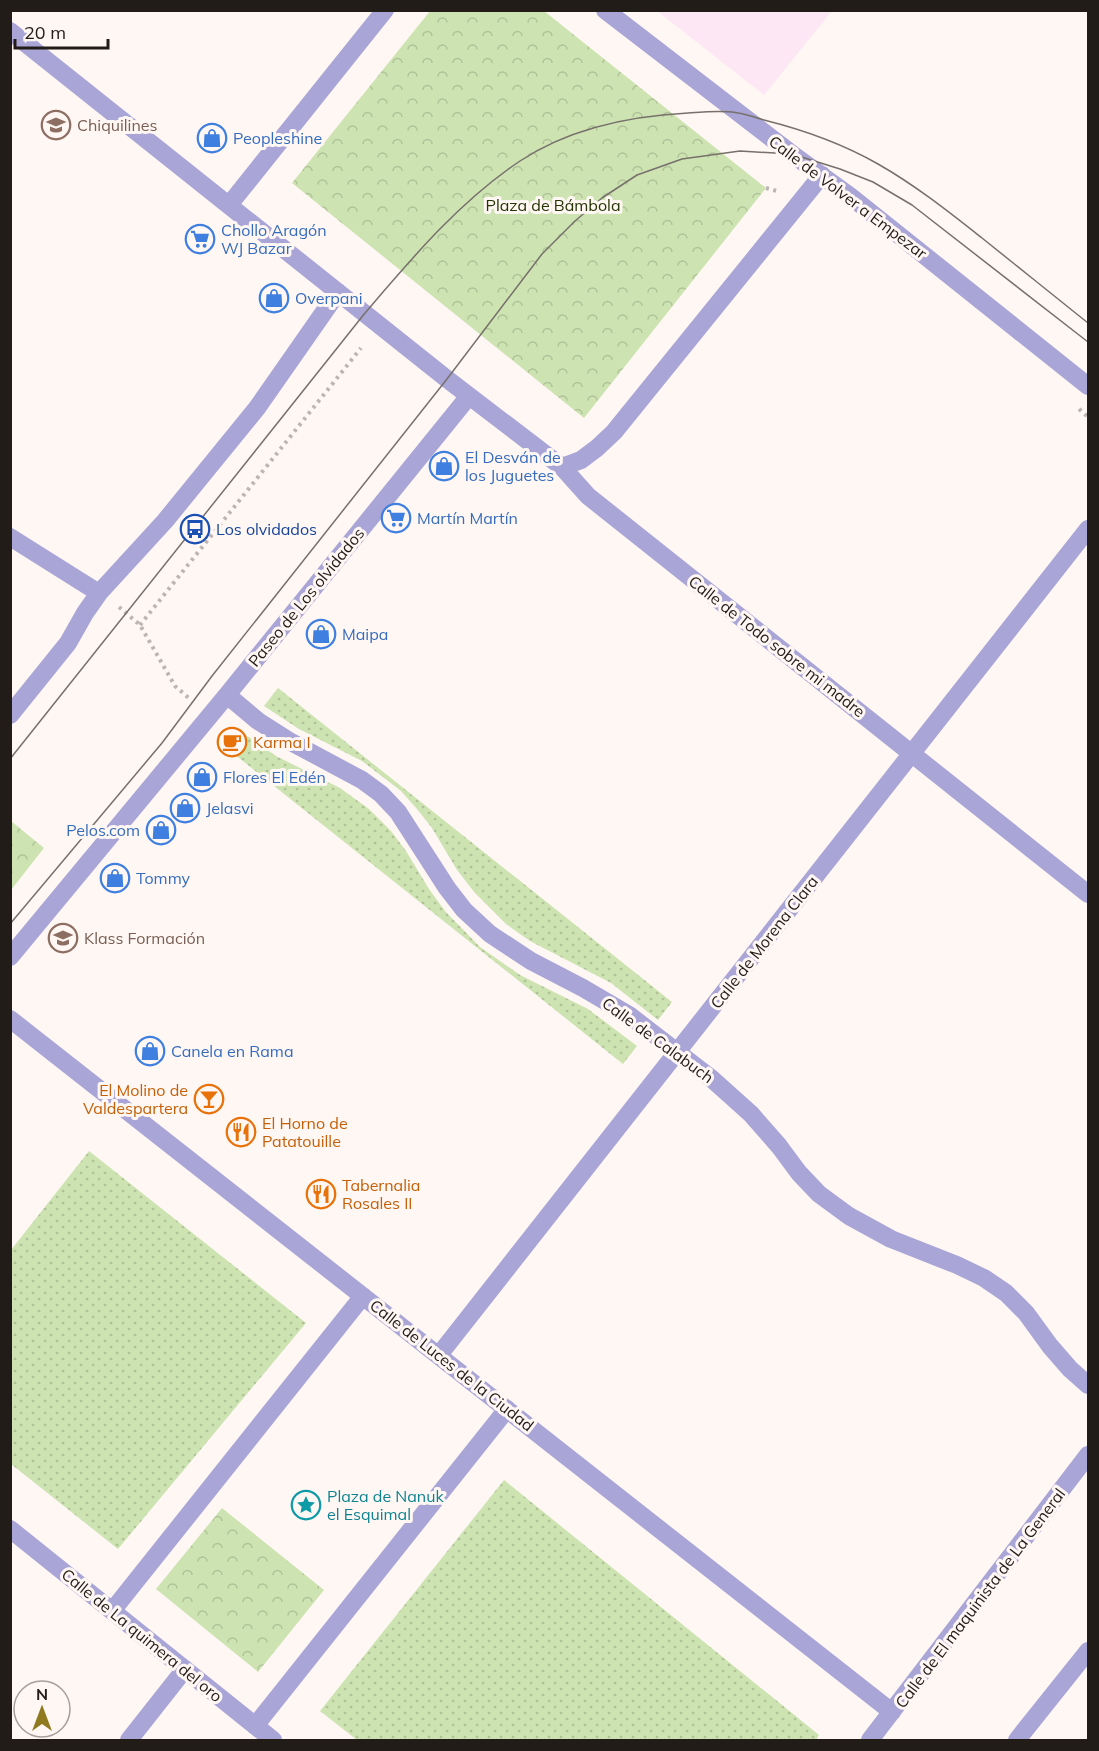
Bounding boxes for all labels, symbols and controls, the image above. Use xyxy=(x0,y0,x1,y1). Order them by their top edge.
scale bar xyxy=(15,12,108,50)
text: 20 m xyxy=(24,21,66,44)
school or university icon: Chiquilines xyxy=(40,109,72,141)
place label: Chiquilines xyxy=(77,115,157,135)
shop icon: Peopleshine xyxy=(196,122,228,154)
place label: Peopleshine xyxy=(233,128,322,148)
street label: Calle de Volver a Empezar xyxy=(765,131,931,263)
park label: Plaza de Bámbola xyxy=(486,195,620,215)
place label: Chollo Aragón WJ Bazar xyxy=(221,220,327,258)
supermarket icon: Chollo Aragón WJ Bazar xyxy=(184,223,216,255)
shop icon: Overpani xyxy=(258,282,290,314)
place label: Overpani xyxy=(295,288,363,308)
place label: El Desván de los Juguetes xyxy=(465,447,561,485)
shop icon: El Desván de los Juguetes xyxy=(428,450,460,482)
supermarket icon: Martín Martín xyxy=(380,502,412,534)
place label: Martín Martín xyxy=(417,508,518,528)
bus stop icon: Los olvidados xyxy=(179,513,211,545)
place label: Los olvidados xyxy=(216,519,317,539)
street label: Paseo de Los olvidados xyxy=(244,523,368,671)
street label: Calle de Todo sobre mi madre xyxy=(685,571,869,721)
shop icon: Maipa xyxy=(305,618,337,650)
place label: Maipa xyxy=(342,624,388,644)
cafe icon: Karma I xyxy=(216,726,248,758)
place label: Karma I xyxy=(253,732,311,752)
shop icon: Flores El Edén xyxy=(186,761,218,793)
place label: Flores El Edén xyxy=(223,767,326,787)
shop icon: Jelasvi xyxy=(169,792,201,824)
place label: Jelasvi xyxy=(206,798,253,818)
shop icon: Pelos.com xyxy=(145,814,177,846)
place label: Pelos.com xyxy=(66,820,140,840)
shop icon: Tommy xyxy=(99,862,131,894)
place label: Tommy xyxy=(136,868,191,888)
street label: Calle de Morena Clara xyxy=(706,871,822,1013)
school or university icon: Klass Formación xyxy=(47,922,79,954)
place label: Klass Formación xyxy=(84,928,205,948)
street label: Calle de Calabuch xyxy=(598,993,718,1087)
shop icon: Canela en Rama xyxy=(134,1035,166,1067)
place label: Canela en Rama xyxy=(171,1041,294,1061)
place label: El Molino de Valdespartera xyxy=(83,1080,188,1118)
bar icon: El Molino de Valdespartera xyxy=(193,1083,225,1115)
place label: El Horno de Patatouille xyxy=(262,1113,348,1151)
restaurant icon: El Horno de Patatouille xyxy=(225,1116,257,1148)
place label: Tabernalia Rosales II xyxy=(342,1175,420,1213)
restaurant icon: Tabernalia Rosales II xyxy=(305,1178,337,1210)
street label: Calle de Luces de la Ciudad xyxy=(366,1295,538,1435)
street label: Calle de El maquinista de La General xyxy=(891,1484,1069,1712)
place label: Plaza de Nanuk el Esquimal xyxy=(327,1486,444,1524)
place icon: Plaza de Nanuk el Esquimal xyxy=(290,1489,322,1521)
street label: Calle de La quimera del oro xyxy=(58,1564,226,1706)
north arrow xyxy=(12,1679,72,1739)
text: N xyxy=(36,1684,48,1704)

